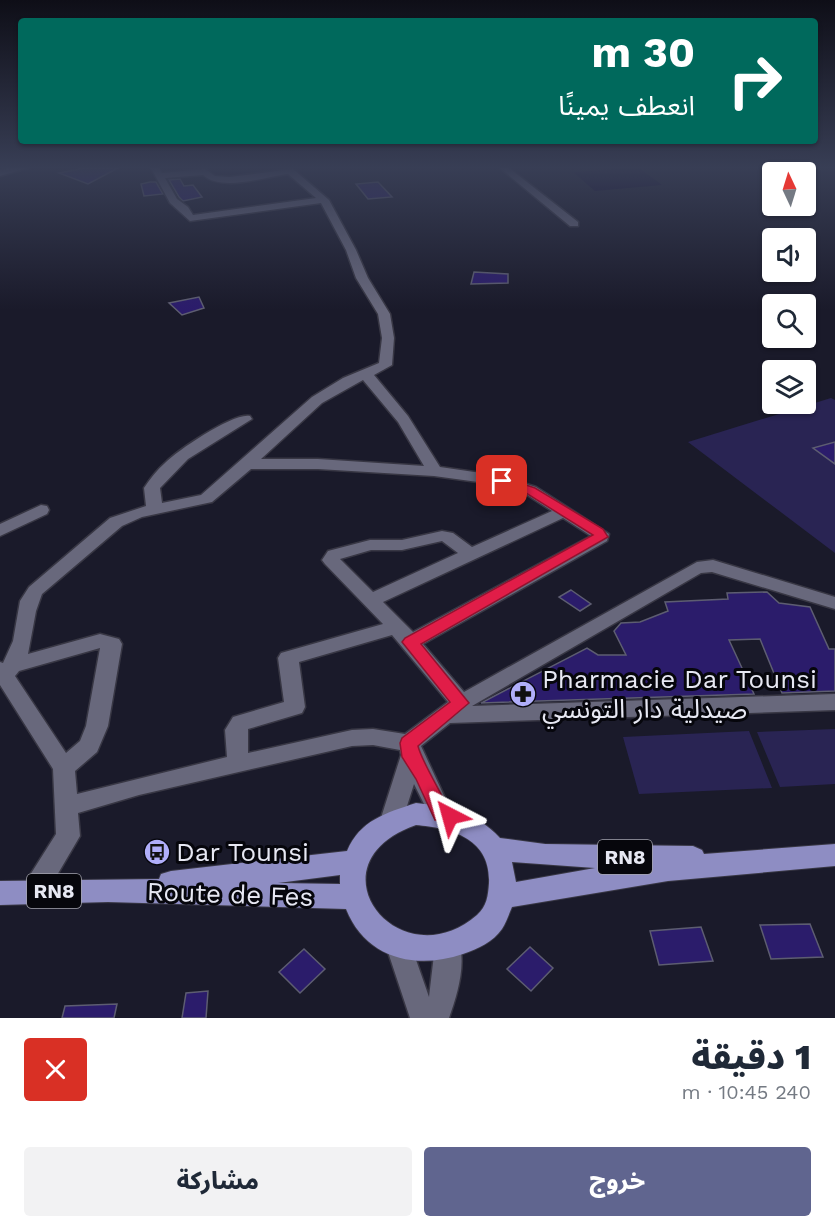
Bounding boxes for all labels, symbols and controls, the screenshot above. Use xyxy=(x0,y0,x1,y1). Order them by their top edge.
text: 30 m xyxy=(591,28,695,77)
icon: right xyxy=(716,42,794,120)
text: انعطف يمينًا xyxy=(558,90,695,122)
north arrow xyxy=(762,162,816,216)
map controls xyxy=(762,162,816,414)
button: sound xyxy=(762,228,816,282)
button: search xyxy=(762,294,816,348)
button: layers xyxy=(762,360,816,414)
pin xyxy=(476,455,527,506)
icon: arrive xyxy=(485,464,518,497)
place label: Pharmacie Dar Tounsi صيدلية دار التونسي xyxy=(542,664,817,729)
pharmacy icon: Pharmacie Dar Tounsi صيدلية دار التونسي xyxy=(508,679,538,709)
position arrow xyxy=(418,784,482,848)
bus stop icon: Dar Tounsi xyxy=(142,837,172,867)
place label: Dar Tounsi xyxy=(176,837,309,867)
road number: RN8 xyxy=(598,840,652,874)
road number: RN8 xyxy=(27,874,81,908)
street label: Route de Fes xyxy=(146,876,314,912)
text: 1 دقيقة xyxy=(691,1036,811,1078)
button: close xyxy=(24,1038,87,1101)
text: 240 m · 10:45 xyxy=(682,1080,811,1104)
button: مشاركة xyxy=(24,1147,412,1216)
button: خروج xyxy=(424,1147,811,1216)

